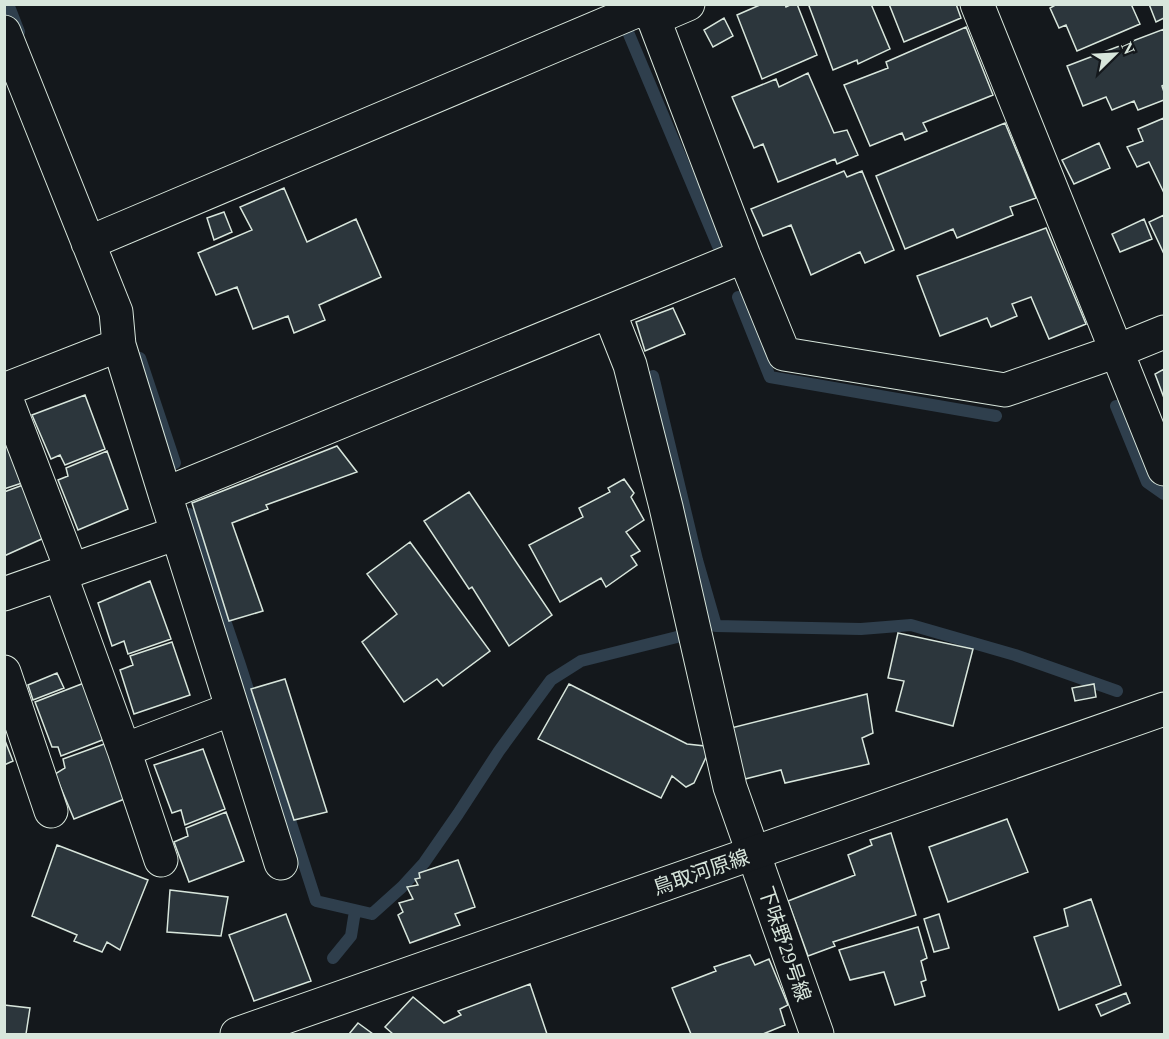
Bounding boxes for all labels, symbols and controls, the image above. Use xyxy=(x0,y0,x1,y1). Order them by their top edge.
north arrow xyxy=(1085,24,1145,84)
text: N xyxy=(1118,39,1139,57)
street label: 鳥取河原線 xyxy=(650,845,752,899)
street label: 下味野29号線 xyxy=(755,884,815,1004)

